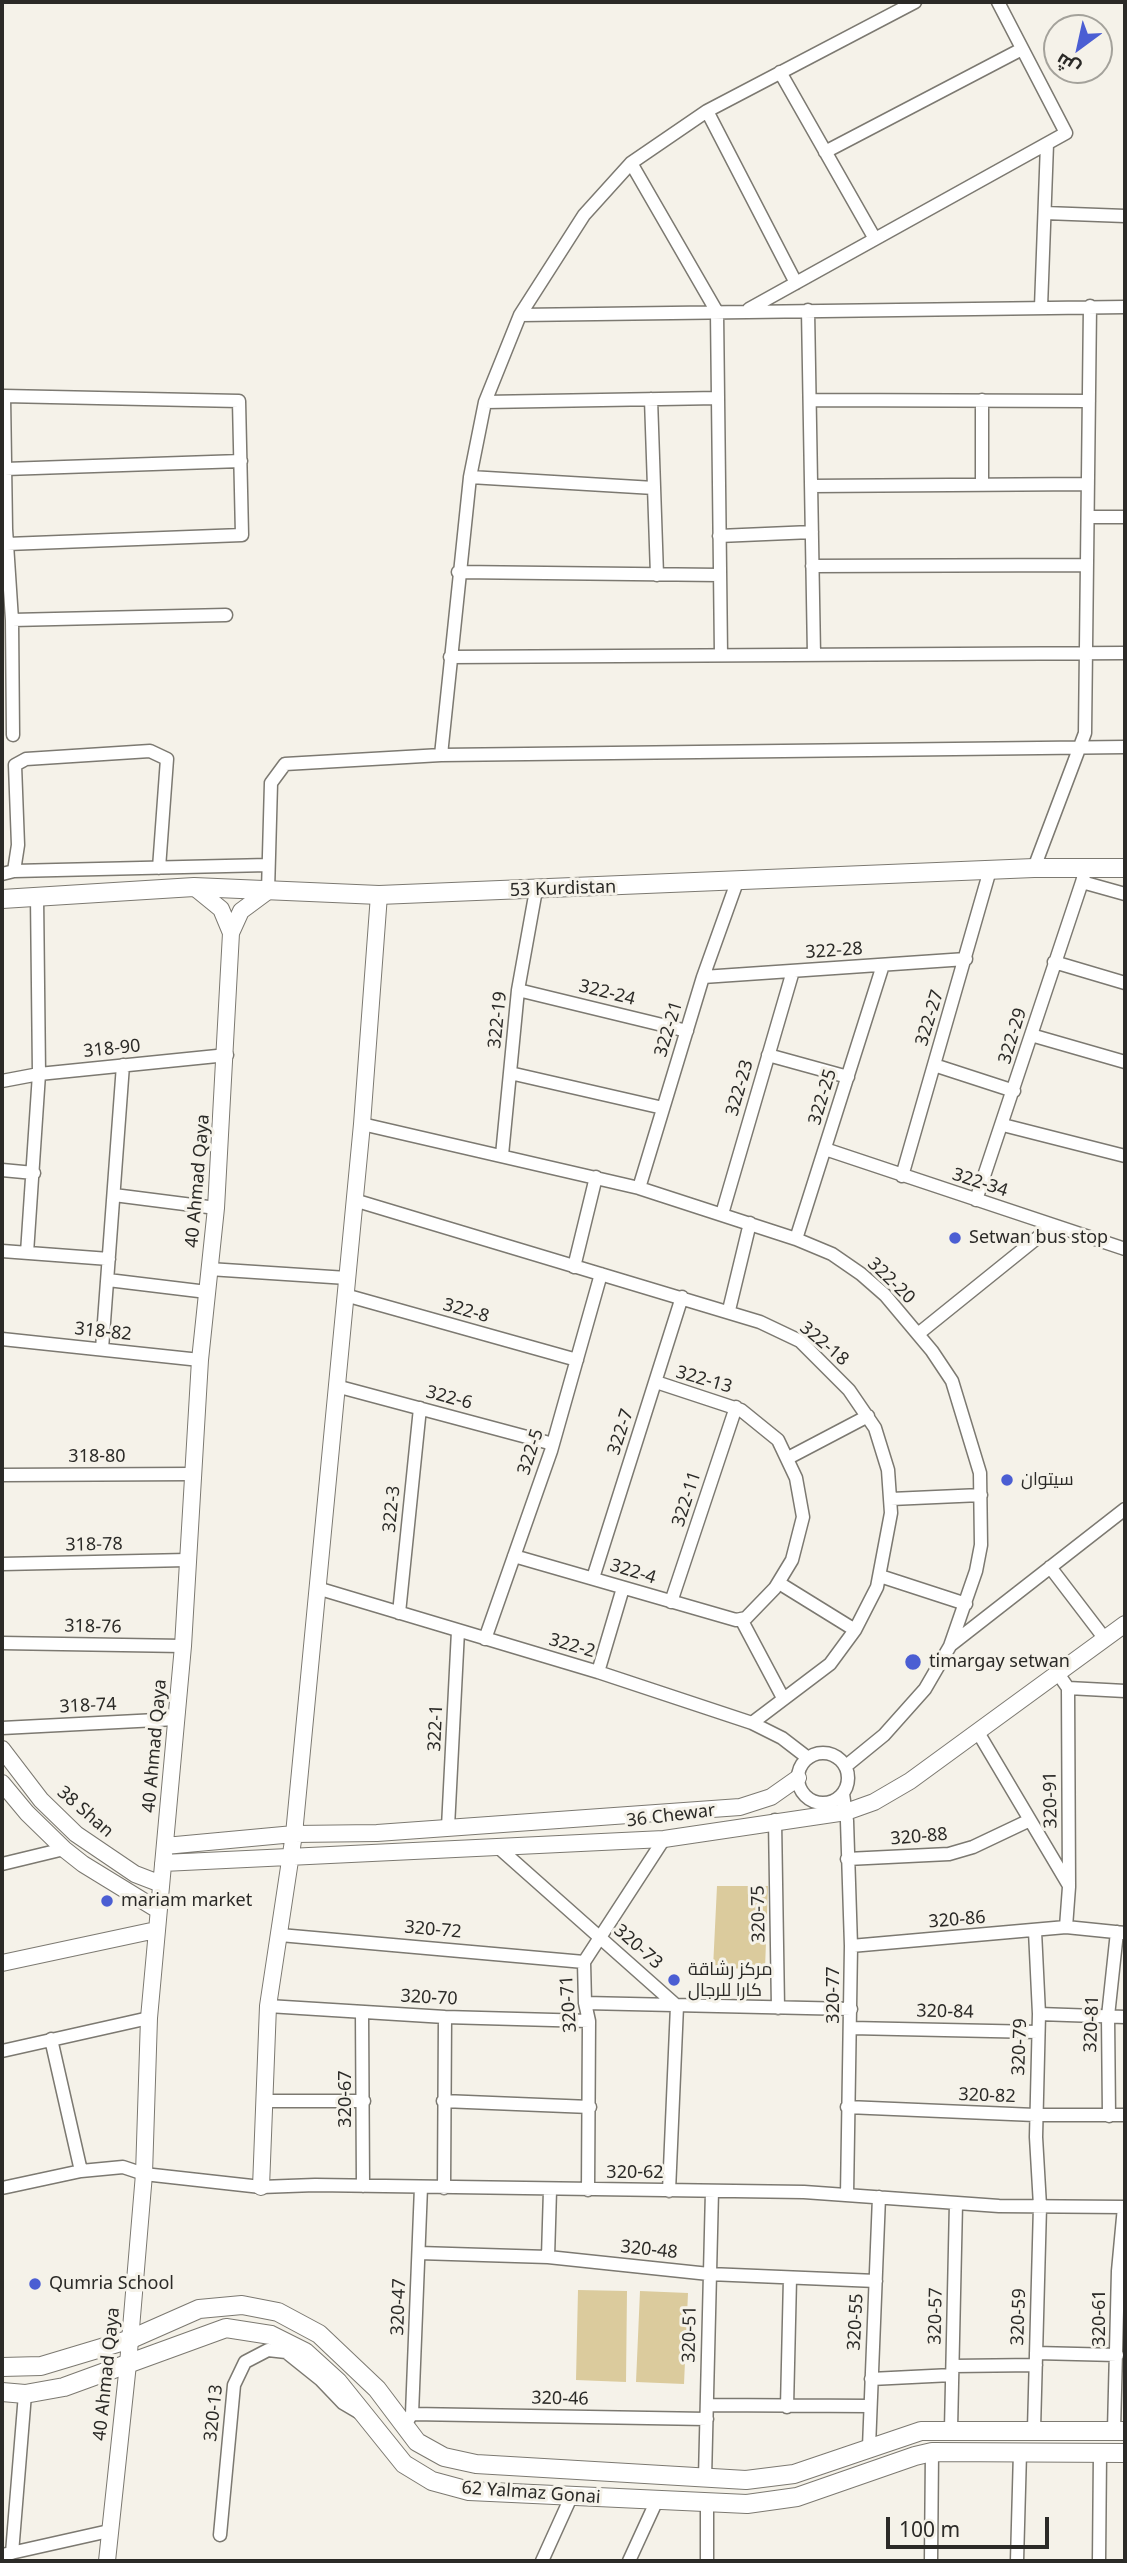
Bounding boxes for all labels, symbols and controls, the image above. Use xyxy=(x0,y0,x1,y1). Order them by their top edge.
north arrow xyxy=(1043,14,1113,84)
text: ش xyxy=(1050,47,1085,82)
street label: 53 Kurdistan xyxy=(509,876,617,902)
street label: 322-28 xyxy=(805,938,863,964)
street label: 322-24 xyxy=(577,976,637,1010)
street label: 322-27 xyxy=(911,987,949,1049)
street label: 322-19 xyxy=(484,990,512,1050)
street label: 322-21 xyxy=(650,998,688,1060)
street label: 322-29 xyxy=(994,1005,1032,1067)
street label: 318-90 xyxy=(82,1035,142,1063)
street label: 322-23 xyxy=(722,1057,758,1119)
street label: 322-25 xyxy=(804,1066,842,1128)
street label: 40 Ahmad Qaya xyxy=(181,1113,215,1249)
street label: 322-34 xyxy=(949,1164,1011,1202)
place label: Setwan bus stop xyxy=(969,1227,1108,1249)
marker: Setwan bus stop xyxy=(947,1230,963,1246)
street label: 322-20 xyxy=(863,1253,919,1309)
street label: 322-8 xyxy=(440,1294,492,1328)
street label: 322-18 xyxy=(795,1317,853,1371)
street label: 318-82 xyxy=(73,1318,133,1346)
street label: 322-13 xyxy=(673,1362,735,1398)
street label: 322-6 xyxy=(424,1381,474,1415)
street label: 322-7 xyxy=(603,1406,639,1458)
street label: 322-5 xyxy=(513,1426,549,1478)
street label: 318-80 xyxy=(68,1446,126,1468)
street label: 322-11 xyxy=(668,1468,706,1530)
place label: سيتوان xyxy=(1021,1469,1074,1491)
marker: سيتوان xyxy=(999,1472,1015,1488)
street label: 322-3 xyxy=(379,1485,405,1533)
street label: 318-78 xyxy=(65,1534,123,1556)
street label: 322-4 xyxy=(607,1555,659,1589)
street label: 318-76 xyxy=(64,1616,122,1638)
street label: 322-2 xyxy=(546,1629,598,1663)
place label: timargay setwan xyxy=(929,1651,1070,1673)
marker: timargay setwan xyxy=(903,1652,923,1672)
street label: 40 Ahmad Qaya xyxy=(138,1678,172,1814)
street label: 318-74 xyxy=(59,1694,117,1718)
street label: 322-1 xyxy=(424,1704,448,1752)
street label: 320-91 xyxy=(1040,1771,1062,1829)
street label: 38 Shan xyxy=(52,1782,118,1842)
street label: 36 Chewar xyxy=(625,1800,717,1832)
street label: 320-88 xyxy=(890,1824,948,1850)
street label: 320-75 xyxy=(748,1885,770,1943)
place label: mariam market xyxy=(121,1890,252,1912)
marker: mariam market xyxy=(99,1893,115,1909)
street label: 320-86 xyxy=(928,1907,986,1933)
street label: 320-72 xyxy=(404,1917,462,1943)
street label: 320-73 xyxy=(609,1920,667,1974)
place label: مركز رشاقة كارا للرجال xyxy=(688,1959,773,2002)
street label: 320-77 xyxy=(823,1966,845,2024)
marker: مركز رشاقة كارا للرجال xyxy=(666,1972,682,1988)
street label: 320-71 xyxy=(556,1975,582,2033)
street label: 320-70 xyxy=(400,1986,458,2010)
street label: 320-81 xyxy=(1080,1995,1104,2053)
street label: 320-84 xyxy=(916,2001,974,2023)
street label: 320-79 xyxy=(1008,2018,1032,2076)
street label: 320-67 xyxy=(335,2070,357,2128)
street label: 320-82 xyxy=(958,2084,1016,2108)
street label: 320-62 xyxy=(606,2162,664,2184)
street label: 320-48 xyxy=(619,2236,679,2264)
place label: Qumria School xyxy=(49,2273,174,2295)
marker: Qumria School xyxy=(27,2276,43,2292)
street label: 320-47 xyxy=(387,2278,411,2336)
street label: 320-57 xyxy=(925,2287,947,2345)
street label: 320-59 xyxy=(1007,2288,1031,2346)
street label: 320-61 xyxy=(1089,2289,1111,2347)
street label: 320-55 xyxy=(844,2293,868,2351)
street label: 320-51 xyxy=(679,2305,701,2363)
street label: 40 Ahmad Qaya xyxy=(89,2306,125,2442)
street label: 320-13 xyxy=(200,2383,228,2443)
street label: 320-46 xyxy=(531,2388,589,2410)
street label: 62 Yalmaz Gonai xyxy=(461,2477,601,2509)
scale bar xyxy=(889,2504,1052,2548)
text: 100 m xyxy=(899,2515,960,2543)

